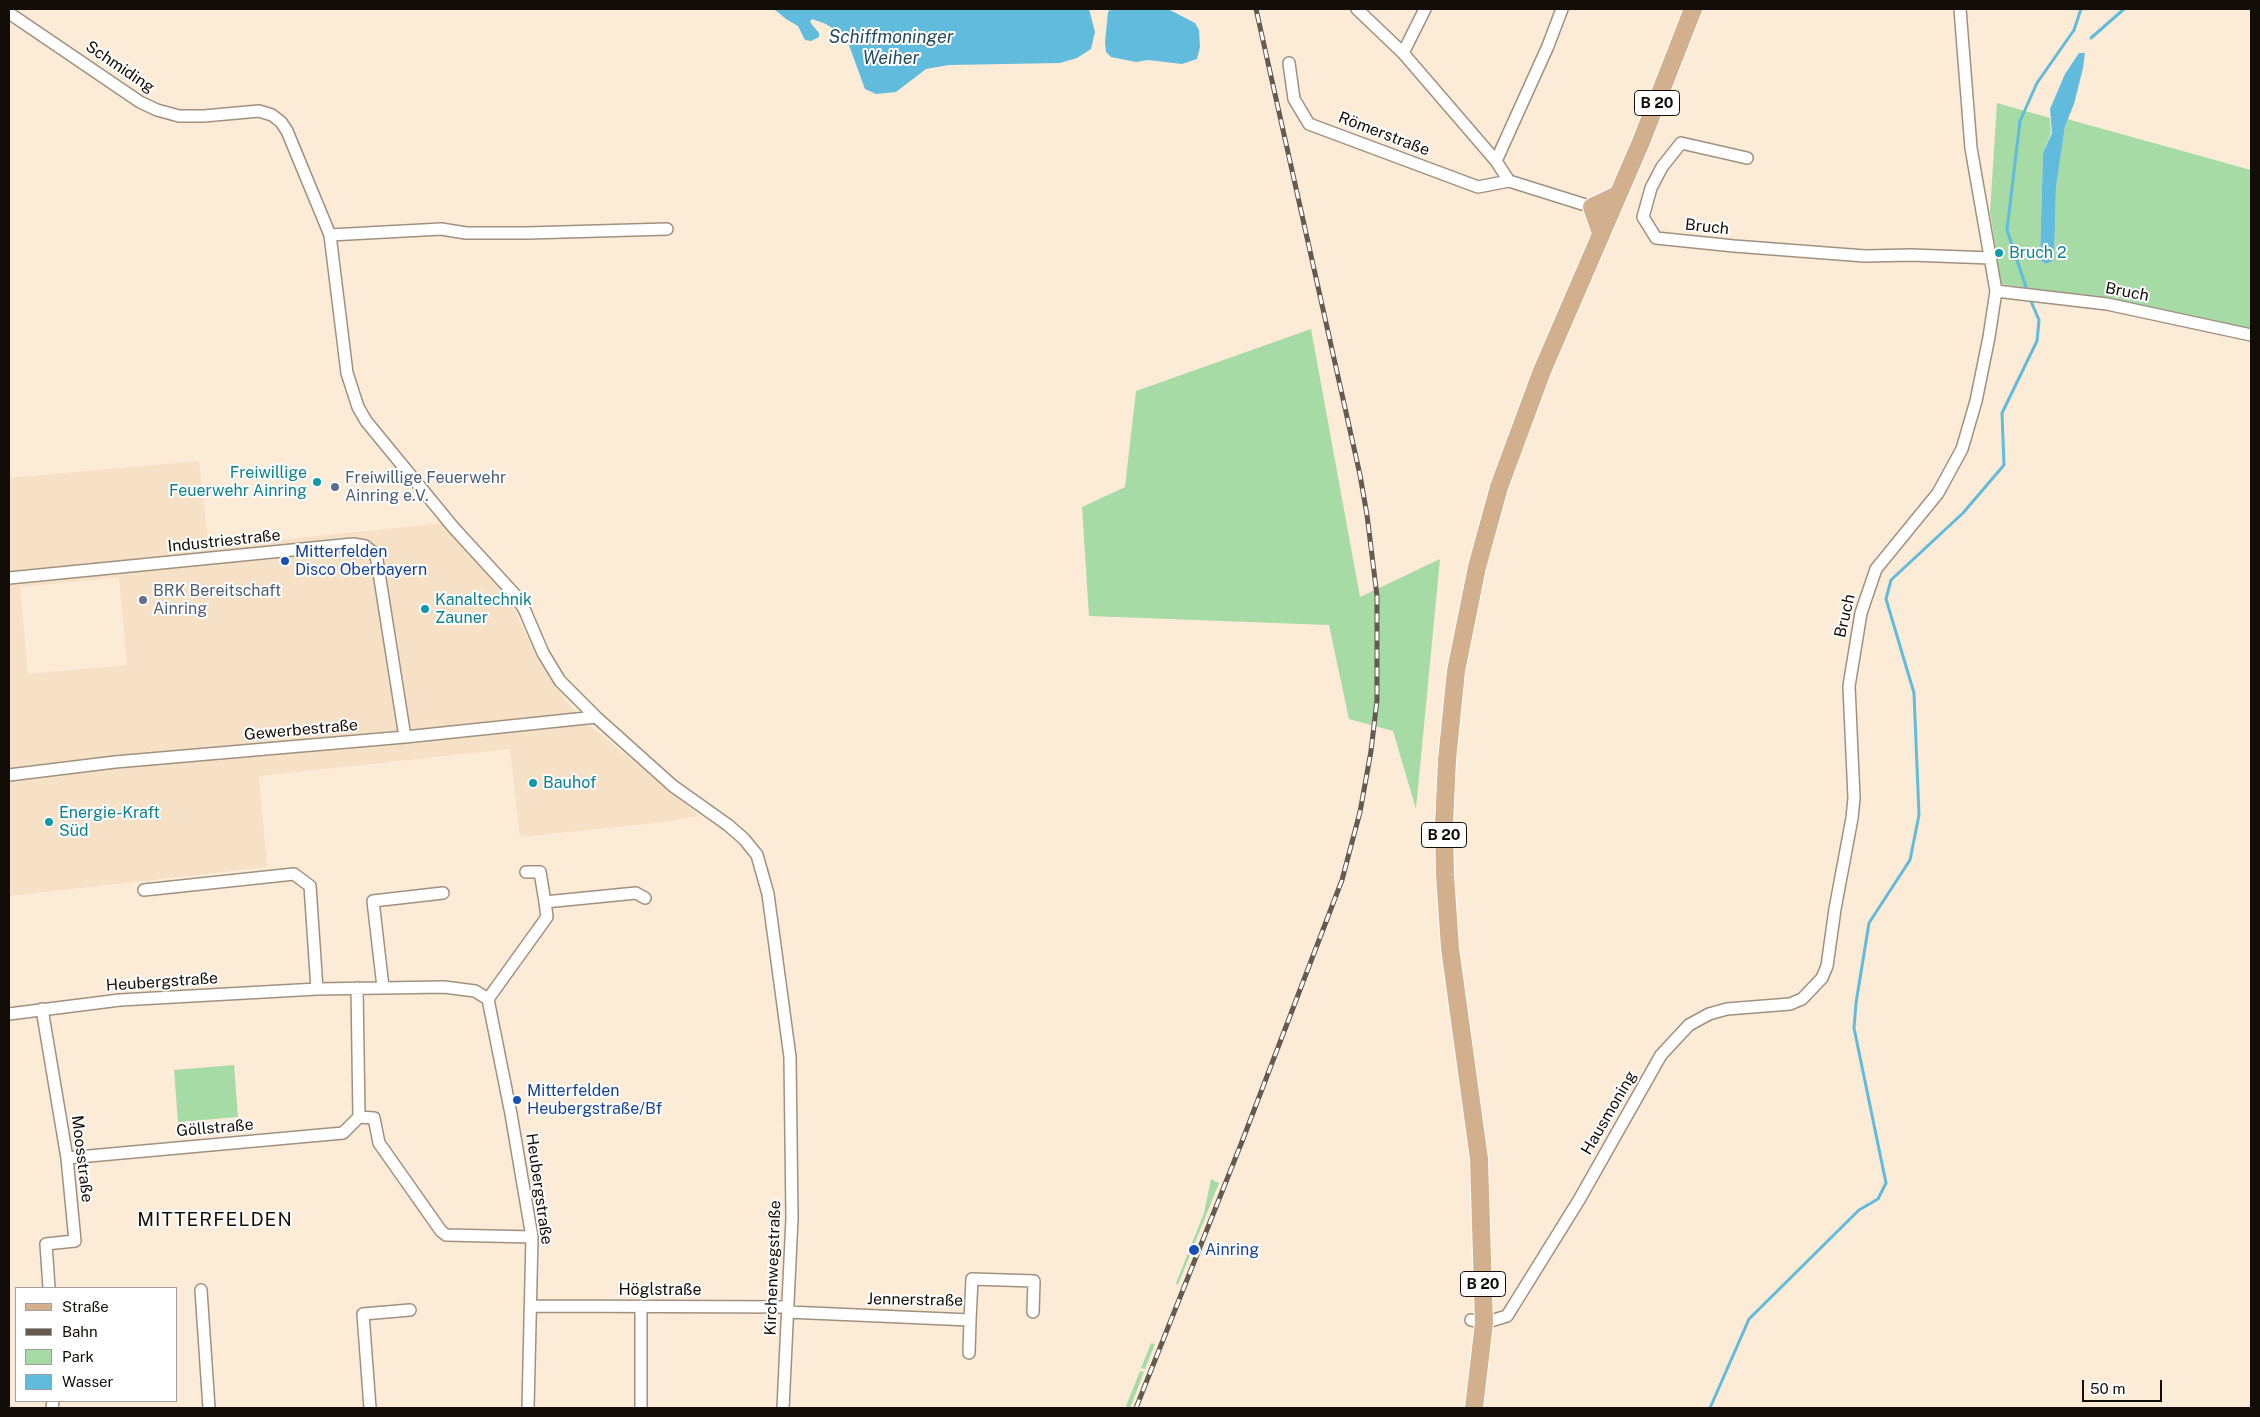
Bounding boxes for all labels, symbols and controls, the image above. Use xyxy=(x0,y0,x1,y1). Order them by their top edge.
water label: Schiffmoninger Weiher xyxy=(828,26,954,68)
street label: Schmiding xyxy=(82,37,158,97)
road number: B 20 xyxy=(1634,90,1680,116)
street label: Römerstraße xyxy=(1336,108,1432,160)
street label: Bruch xyxy=(1684,215,1730,239)
place label: Bruch 2 xyxy=(2009,243,2067,263)
marker: Bruch 2 xyxy=(1993,247,2005,259)
street label: Bruch xyxy=(2104,278,2150,306)
place label: Freiwillige Feuerwehr Ainring xyxy=(169,463,307,501)
place label: Freiwillige Feuerwehr Ainring e.V. xyxy=(345,468,506,506)
marker: Freiwillige Feuerwehr Ainring xyxy=(311,476,323,488)
marker: Freiwillige Feuerwehr Ainring e.V. xyxy=(329,481,341,493)
street label: Industriestraße xyxy=(167,526,281,556)
place label: Mitterfelden Disco Oberbayern xyxy=(295,542,427,580)
marker: Mitterfelden Disco Oberbayern xyxy=(279,555,291,567)
place label: BRK Bereitschaft Ainring xyxy=(153,581,281,619)
place label: Kanaltechnik Zauner xyxy=(435,590,532,628)
street label: Bruch xyxy=(1831,592,1859,640)
marker: BRK Bereitschaft Ainring xyxy=(137,594,149,606)
marker: Kanaltechnik Zauner xyxy=(419,603,431,615)
street label: Gewerbestraße xyxy=(243,715,359,745)
place label: Bauhof xyxy=(543,773,596,793)
marker: Bauhof xyxy=(527,777,539,789)
place label: Energie-Kraft Süd xyxy=(59,803,160,841)
marker: Energie-Kraft Süd xyxy=(43,816,55,828)
road number: B 20 xyxy=(1422,822,1466,848)
street label: Heubergstraße xyxy=(105,969,219,995)
street label: Hausmoning xyxy=(1577,1068,1641,1158)
place label: Mitterfelden Heubergstraße/Bf xyxy=(527,1081,662,1119)
marker: Mitterfelden Heubergstraße/Bf xyxy=(511,1094,523,1106)
street label: Moosstraße xyxy=(67,1114,97,1204)
street label: Göllstraße xyxy=(176,1115,254,1141)
street label: Heubergstraße xyxy=(522,1132,556,1246)
street label: Kirchenwegstraße xyxy=(761,1200,785,1336)
district label: MITTERFELDEN xyxy=(136,1209,294,1231)
place label: Ainring xyxy=(1205,1240,1259,1260)
marker: Ainring xyxy=(1187,1243,1201,1257)
road number: B 20 xyxy=(1460,1272,1506,1296)
street label: Höglstraße xyxy=(618,1280,702,1300)
legend xyxy=(15,1287,178,1402)
street label: Jennerstraße xyxy=(867,1290,963,1310)
text: Straße xyxy=(62,1298,109,1315)
text: Bahn xyxy=(62,1323,98,1340)
text: Park xyxy=(62,1348,94,1365)
scale bar xyxy=(2085,1370,2165,1402)
text: Wasser xyxy=(62,1373,113,1390)
text: 50 m xyxy=(2090,1380,2125,1397)

